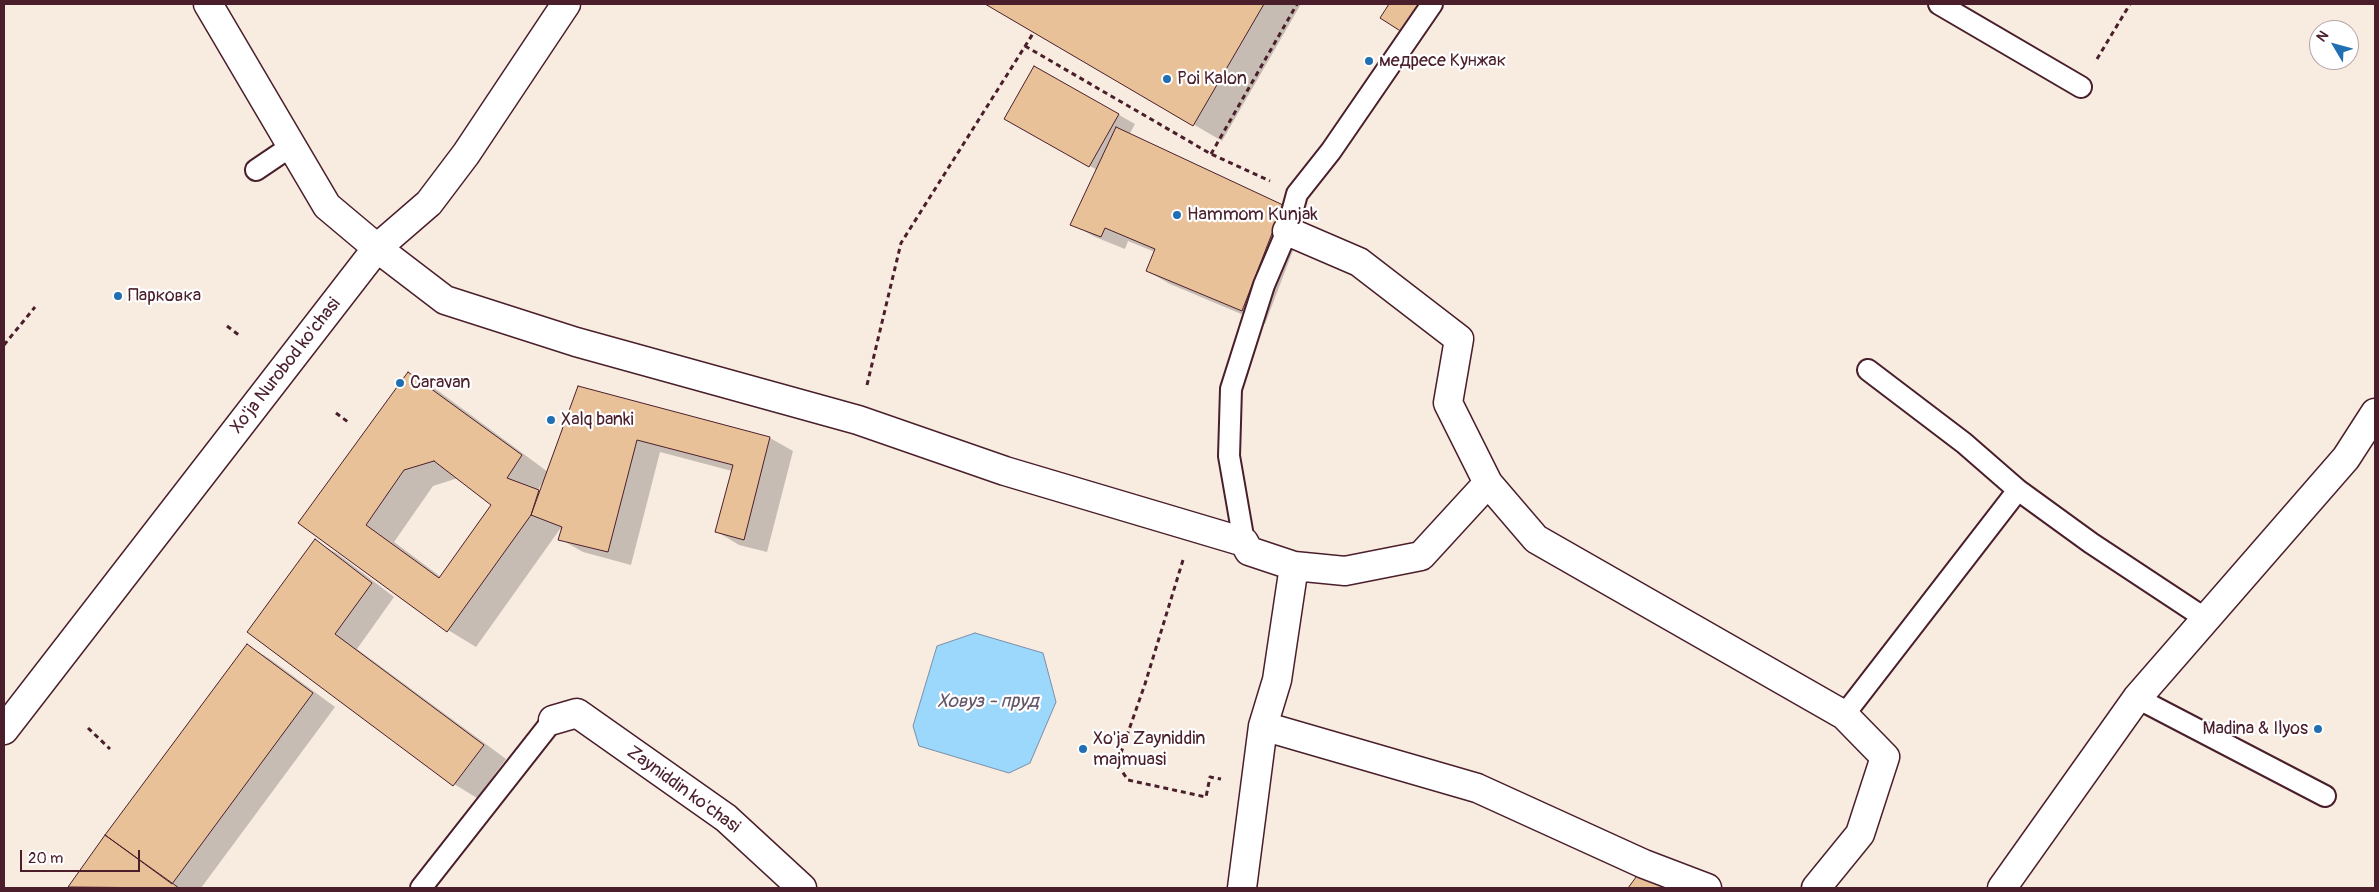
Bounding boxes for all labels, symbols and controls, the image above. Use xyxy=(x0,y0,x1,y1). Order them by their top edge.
north arrow xyxy=(2309,20,2359,70)
text: N xyxy=(2313,27,2332,45)
place label: медресе Кунжак xyxy=(1379,50,1506,72)
marker: медресе Кунжак xyxy=(1363,55,1375,67)
place label: Poi Kalon xyxy=(1177,68,1247,90)
marker: Poi Kalon xyxy=(1161,73,1173,85)
place label: Hammom Kunjak xyxy=(1187,204,1318,226)
marker: Hammom Kunjak xyxy=(1171,209,1183,221)
place label: Парковка xyxy=(128,285,201,307)
marker: Парковка xyxy=(112,290,124,302)
street label: Xo'ja Nurobod ko'chasi xyxy=(226,294,346,438)
place label: Caravan xyxy=(410,372,470,394)
marker: Caravan xyxy=(394,377,406,389)
place label: Xalq banki xyxy=(561,409,634,431)
marker: Xalq banki xyxy=(545,414,557,426)
water label: Ховуз - пруд xyxy=(937,691,1039,713)
place label: Madina & Ilyos xyxy=(2202,718,2308,740)
marker: Madina & Ilyos xyxy=(2312,723,2324,735)
place label: Xo'ja Zayniddin majmuasi xyxy=(1093,728,1205,771)
street label: Zayniddin ko'chasi xyxy=(622,742,744,838)
marker: Xo'ja Zayniddin majmuasi xyxy=(1077,743,1089,755)
scale bar xyxy=(22,840,142,872)
text: 20 m xyxy=(28,849,63,868)

